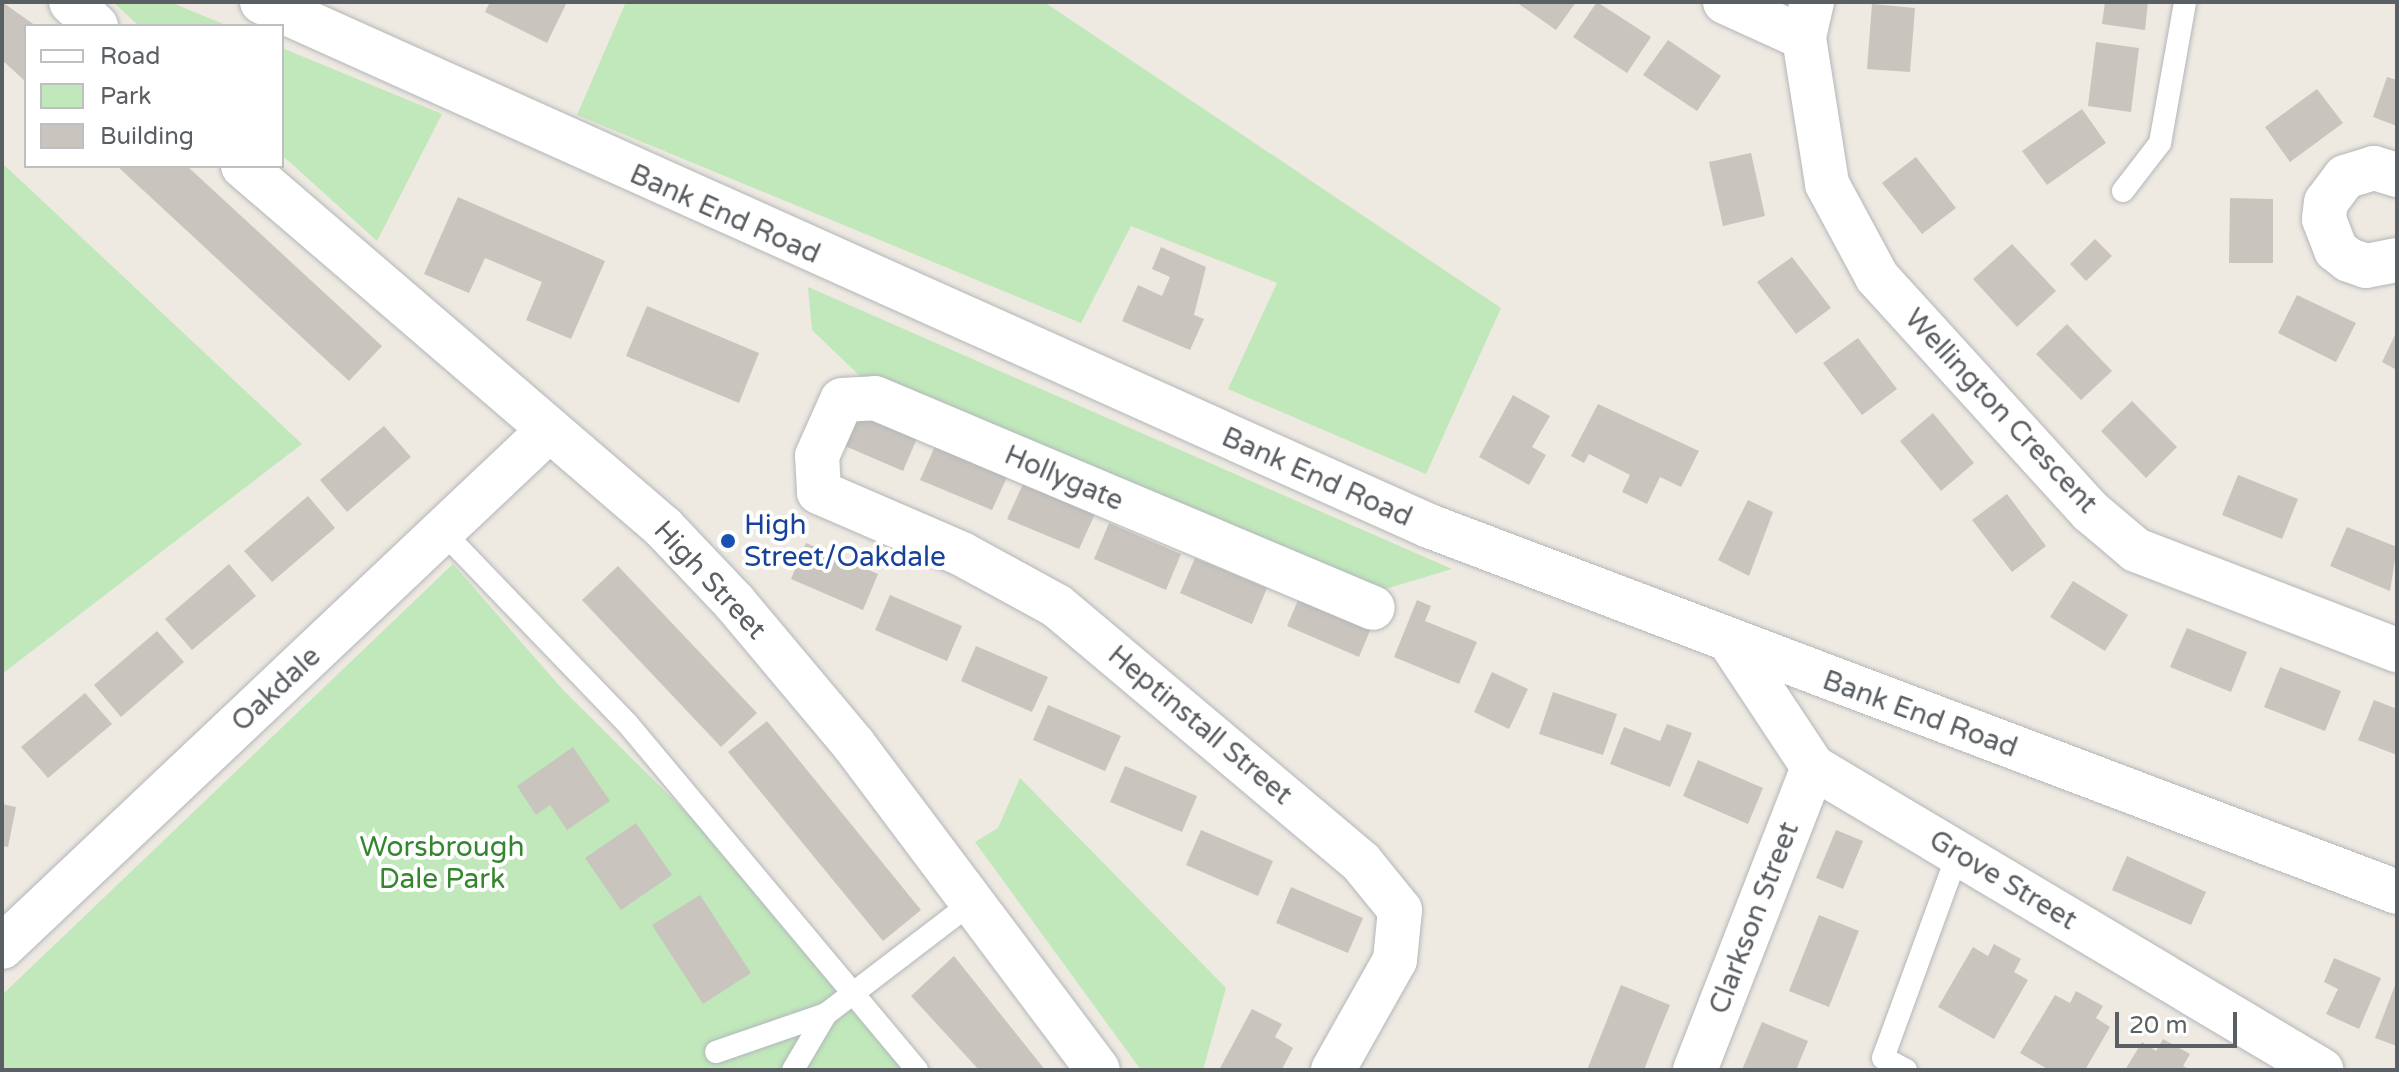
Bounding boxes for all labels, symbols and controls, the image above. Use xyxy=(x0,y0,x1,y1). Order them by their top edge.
legend xyxy=(24,24,284,168)
text: Road xyxy=(100,42,160,71)
text: Park xyxy=(100,82,151,111)
text: Building xyxy=(100,122,194,151)
street label: Bank End Road xyxy=(625,157,825,271)
street label: Wellington Crescent xyxy=(1898,302,2104,520)
street label: Bank End Road xyxy=(1217,420,1417,534)
street label: Hollygate xyxy=(999,438,1129,518)
place label: High Street/Oakdale xyxy=(744,508,946,574)
street label: High Street xyxy=(647,514,773,646)
marker: High Street/Oakdale xyxy=(719,532,737,550)
street label: Heptinstall Street xyxy=(1101,638,1299,812)
street label: Oakdale xyxy=(225,639,327,739)
street label: Bank End Road xyxy=(1818,663,2022,765)
street label: Clarkson Street xyxy=(1702,817,1806,1019)
street label: Grove Street xyxy=(1923,823,2083,937)
park label: Worsbrough Dale Park xyxy=(359,830,525,896)
scale bar xyxy=(2119,996,2241,1046)
text: 20 m xyxy=(2129,1011,2187,1040)

